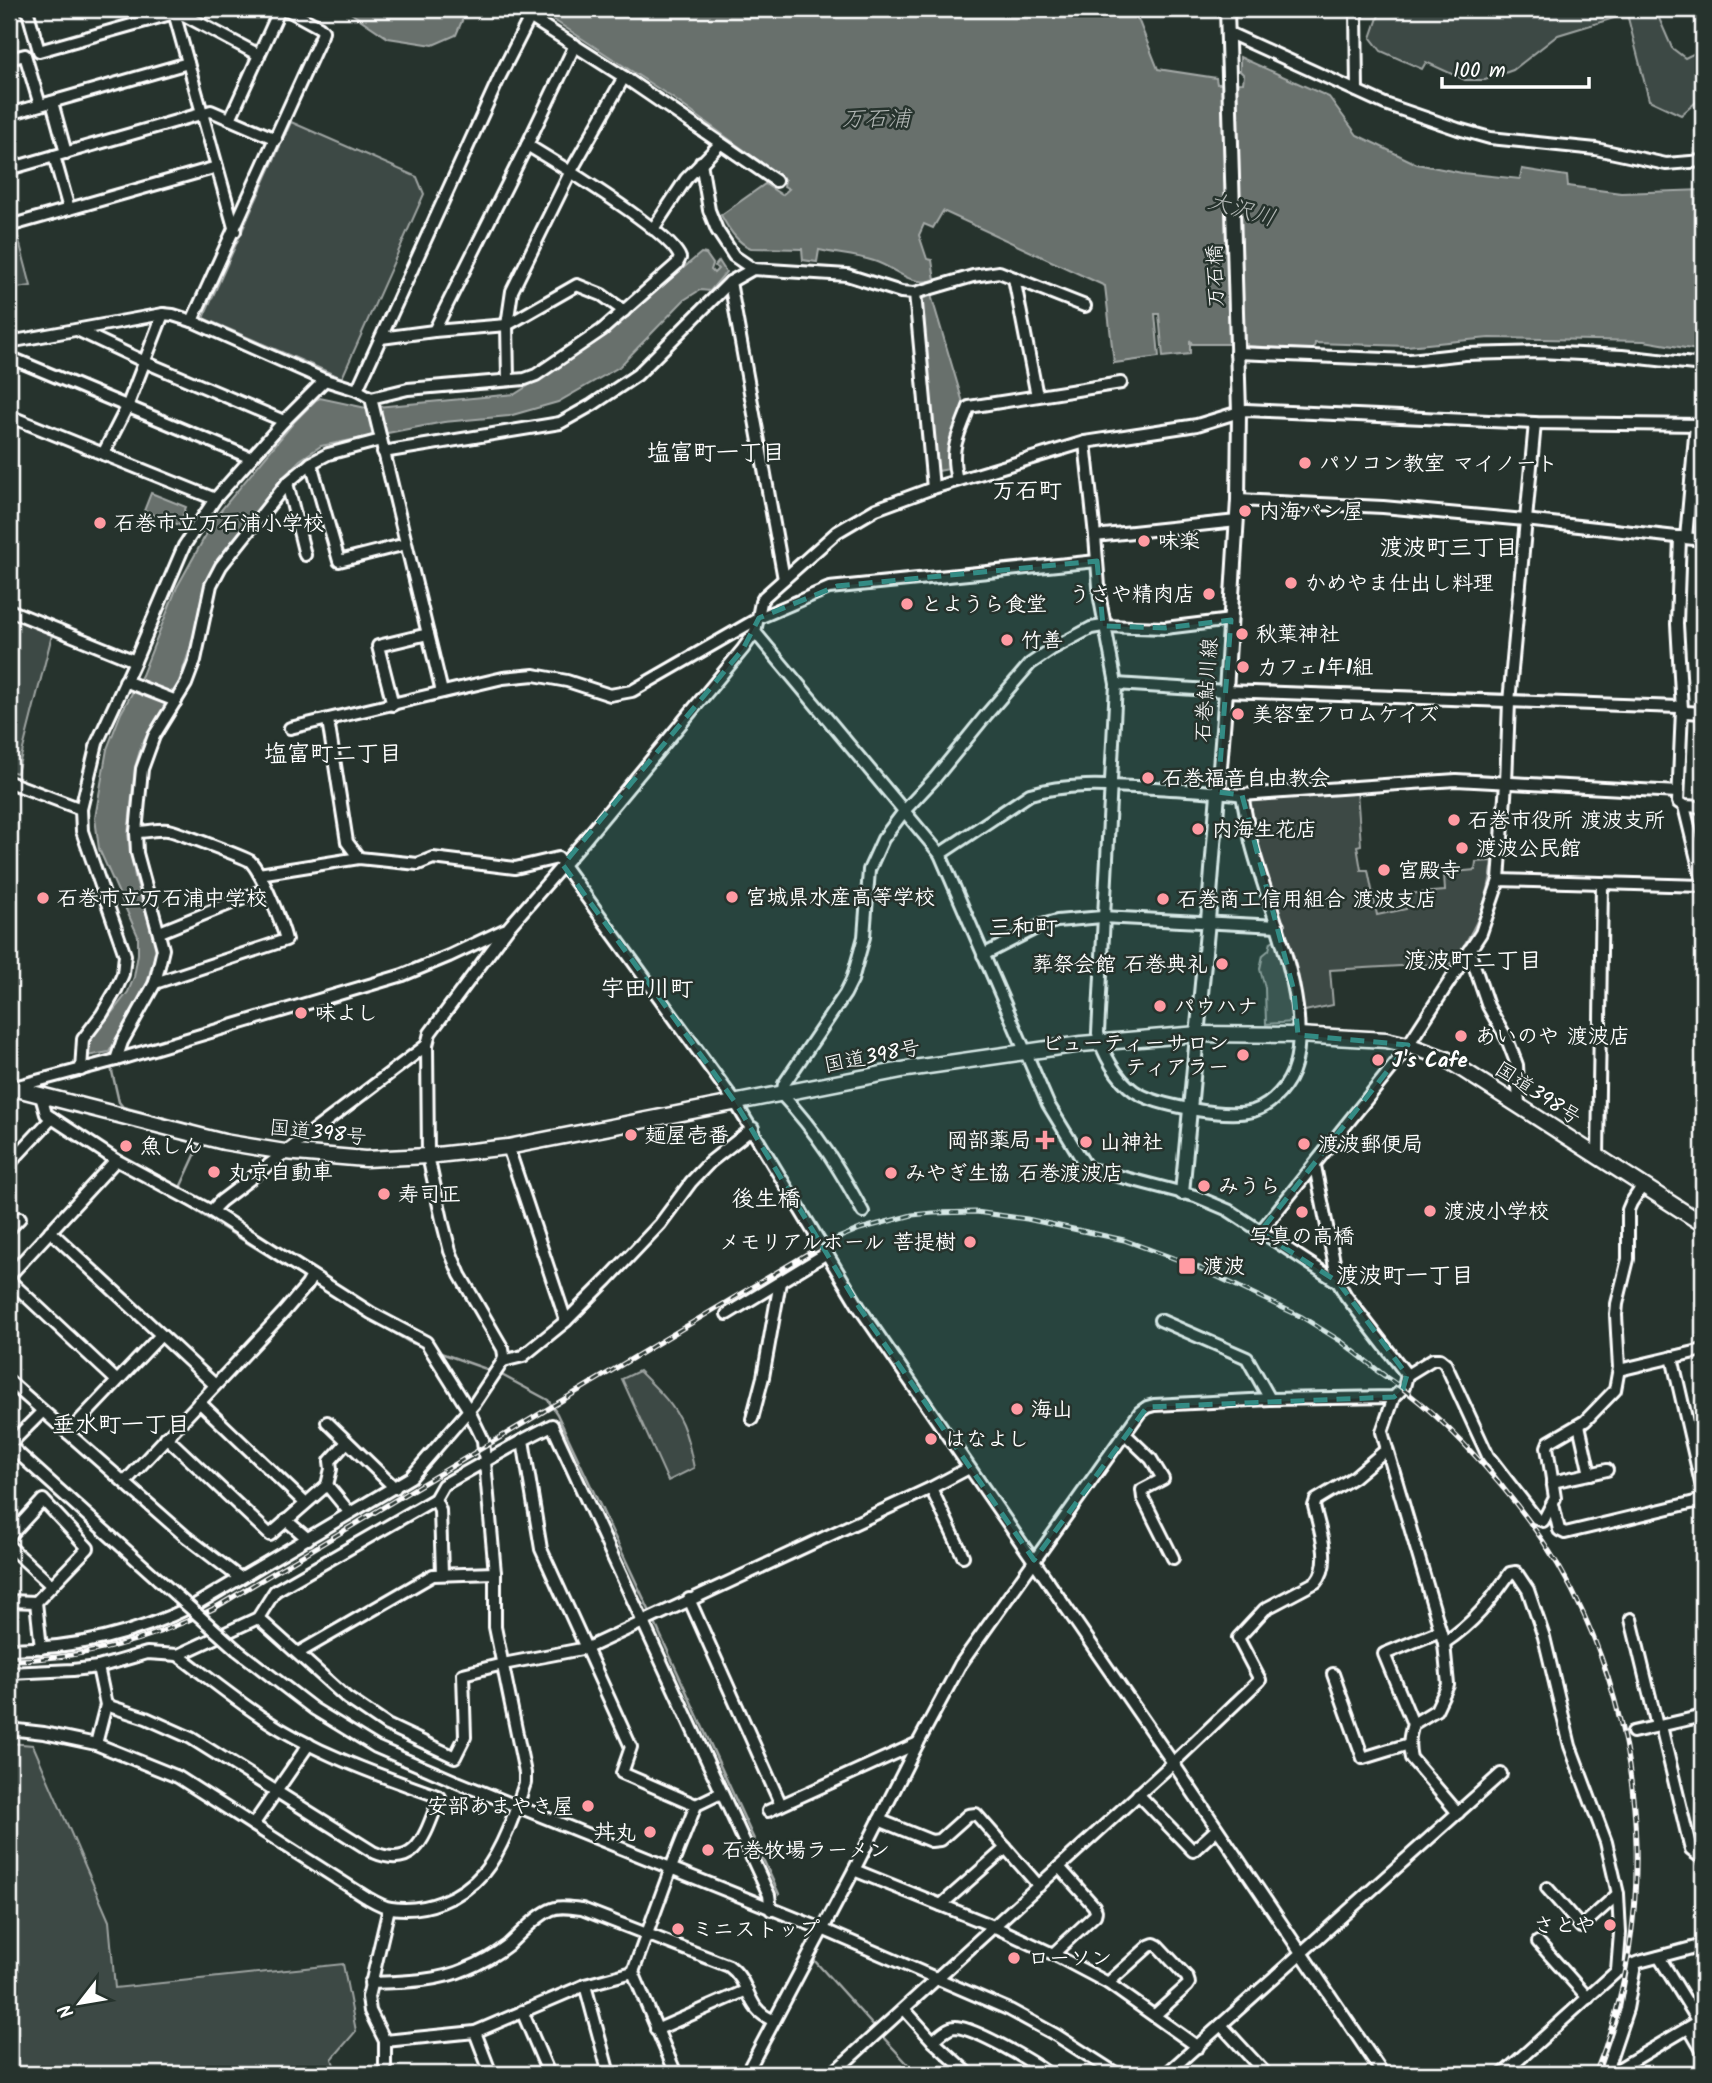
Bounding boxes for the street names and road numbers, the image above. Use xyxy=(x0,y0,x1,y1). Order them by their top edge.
street label: 万石橋 xyxy=(1199,244,1234,308)
street label: 石巻鮎川線 xyxy=(1187,637,1228,744)
street label: 国道398号 xyxy=(821,1032,923,1083)
street label: 国道398号 xyxy=(1487,1054,1587,1135)
street label: 国道398号 xyxy=(267,1112,368,1155)

